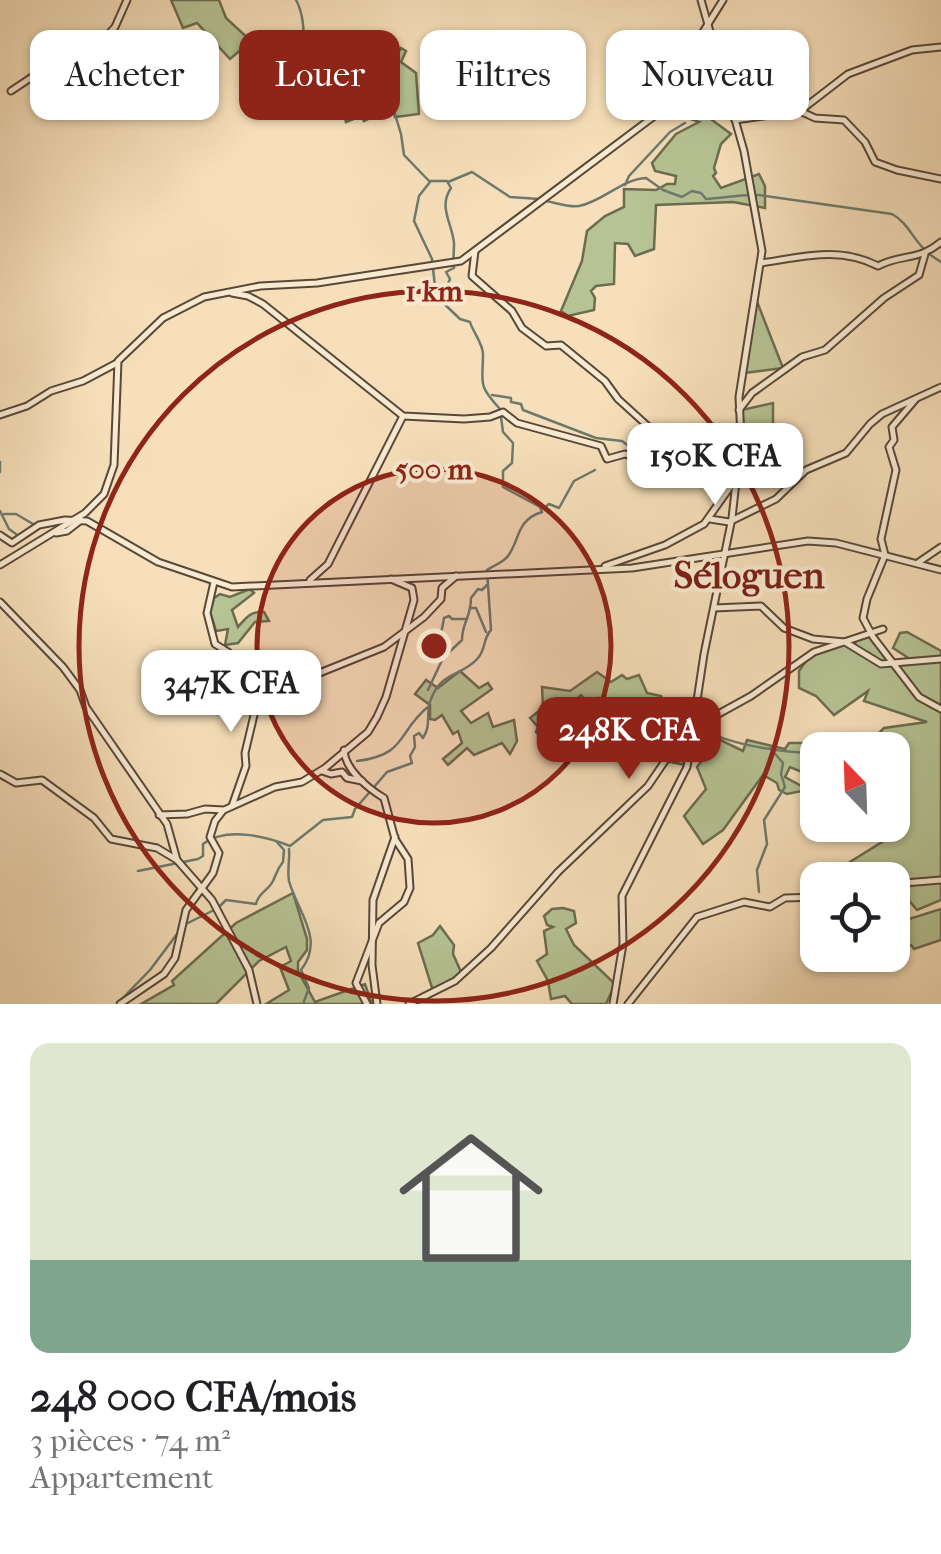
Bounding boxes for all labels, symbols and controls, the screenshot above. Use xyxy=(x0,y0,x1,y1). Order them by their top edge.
chip: Acheter xyxy=(30,30,219,120)
chip: Louer xyxy=(239,30,400,120)
chip: Filtres xyxy=(420,30,586,120)
chip: Nouveau xyxy=(606,30,809,120)
text: 1 km xyxy=(405,274,464,309)
pin: 150K CFA xyxy=(612,423,818,508)
text: 150K CFA xyxy=(649,437,781,474)
text: 500 m xyxy=(395,452,474,487)
district label: Séloguen xyxy=(674,553,825,598)
centre of rings xyxy=(416,628,452,664)
pin: 347K CFA xyxy=(128,650,334,735)
text: 347K CFA xyxy=(163,664,299,701)
pin: 248K CFA xyxy=(526,697,732,782)
text: 248K CFA xyxy=(559,711,699,748)
north arrow xyxy=(800,732,910,842)
map controls xyxy=(800,732,910,972)
button: locate xyxy=(800,862,910,972)
icon: home xyxy=(381,1108,561,1288)
text: 248 000 CFA/mois xyxy=(30,1373,356,1422)
text: 3 pièces · 74 m² xyxy=(30,1422,230,1459)
text: Appartement xyxy=(30,1459,213,1496)

